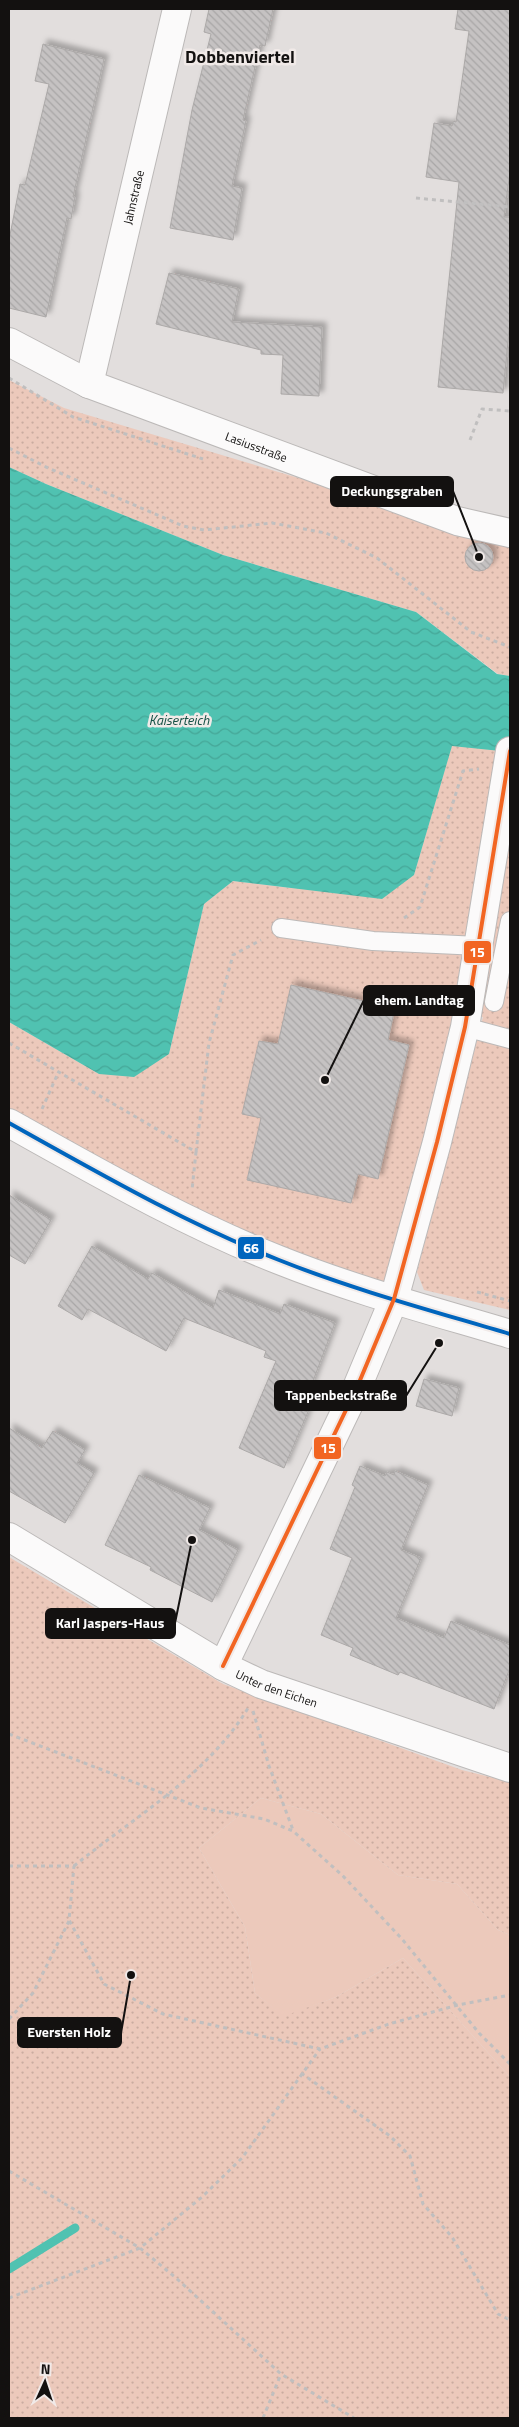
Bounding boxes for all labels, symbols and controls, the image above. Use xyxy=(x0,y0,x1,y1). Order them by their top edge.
district label: Dobbenviertel xyxy=(185,43,295,70)
street label: Jahnstraße xyxy=(117,168,148,226)
street label: Lasiusstraße xyxy=(223,426,290,467)
callout: Deckungsgraben xyxy=(331,477,453,506)
text: Deckungsgraben xyxy=(341,480,443,501)
water label: Kaiserteich xyxy=(149,709,210,730)
line badge: 15 xyxy=(463,940,492,964)
text: 15 xyxy=(469,941,485,962)
callout: ehem. Landtag xyxy=(364,986,474,1015)
text: ehem. Landtag xyxy=(374,989,464,1010)
line badge: 66 xyxy=(237,1236,265,1260)
text: 66 xyxy=(243,1237,259,1258)
callout: Tappenbeckstraße xyxy=(275,1381,406,1410)
text: Tappenbeckstraße xyxy=(285,1384,397,1405)
line badge: 15 xyxy=(313,1436,342,1460)
text: 15 xyxy=(320,1437,336,1458)
callout: Karl Jaspers-Haus xyxy=(46,1609,175,1638)
text: Karl Jaspers-Haus xyxy=(56,1612,165,1633)
street label: Unter den Eichen xyxy=(232,1664,320,1712)
callout: Eversten Holz xyxy=(18,2018,121,2047)
text: Eversten Holz xyxy=(27,2021,111,2042)
north arrow xyxy=(20,2357,70,2407)
text: N xyxy=(40,2358,51,2379)

